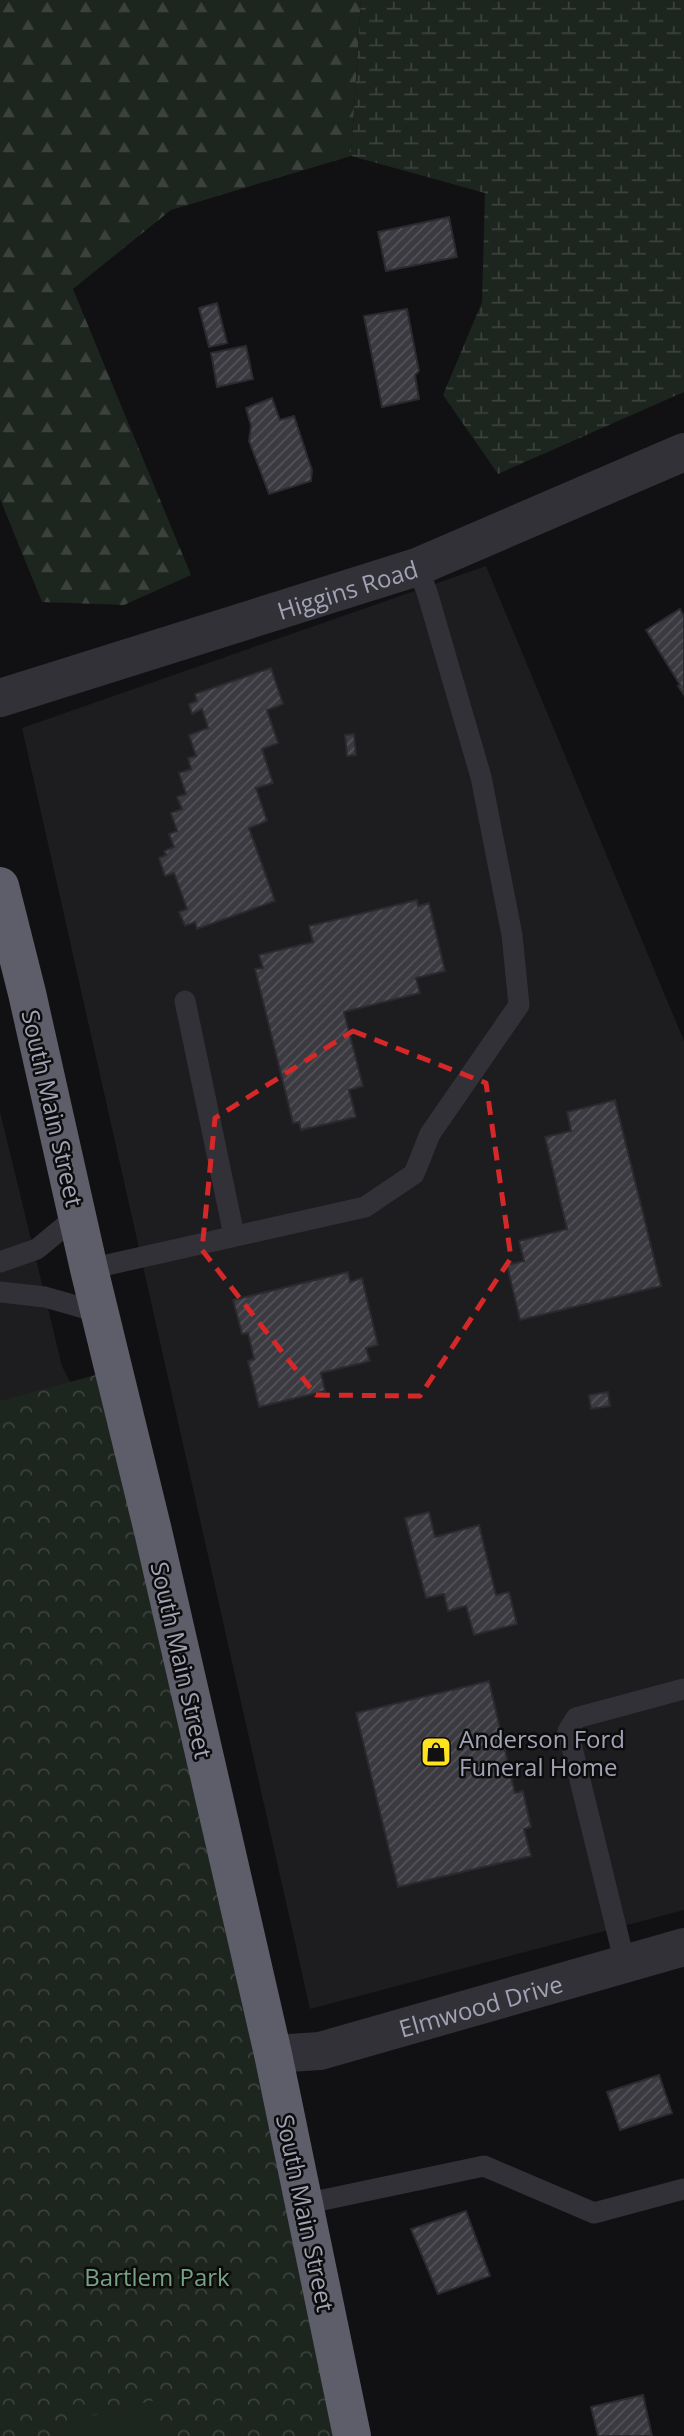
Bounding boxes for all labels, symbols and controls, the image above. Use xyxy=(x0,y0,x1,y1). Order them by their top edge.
street label: Higgins Road xyxy=(273,551,422,626)
street label: South Main Street xyxy=(14,1006,92,1210)
street label: South Main Street xyxy=(143,1558,221,1762)
place label: Anderson Ford Funeral Home xyxy=(459,1722,625,1783)
shop icon: Anderson Ford Funeral Home xyxy=(419,1735,453,1769)
street label: Elmwood Drive xyxy=(395,1966,566,2044)
street label: South Main Street xyxy=(269,2111,343,2315)
park label: Bartlem Park xyxy=(84,2260,230,2293)

